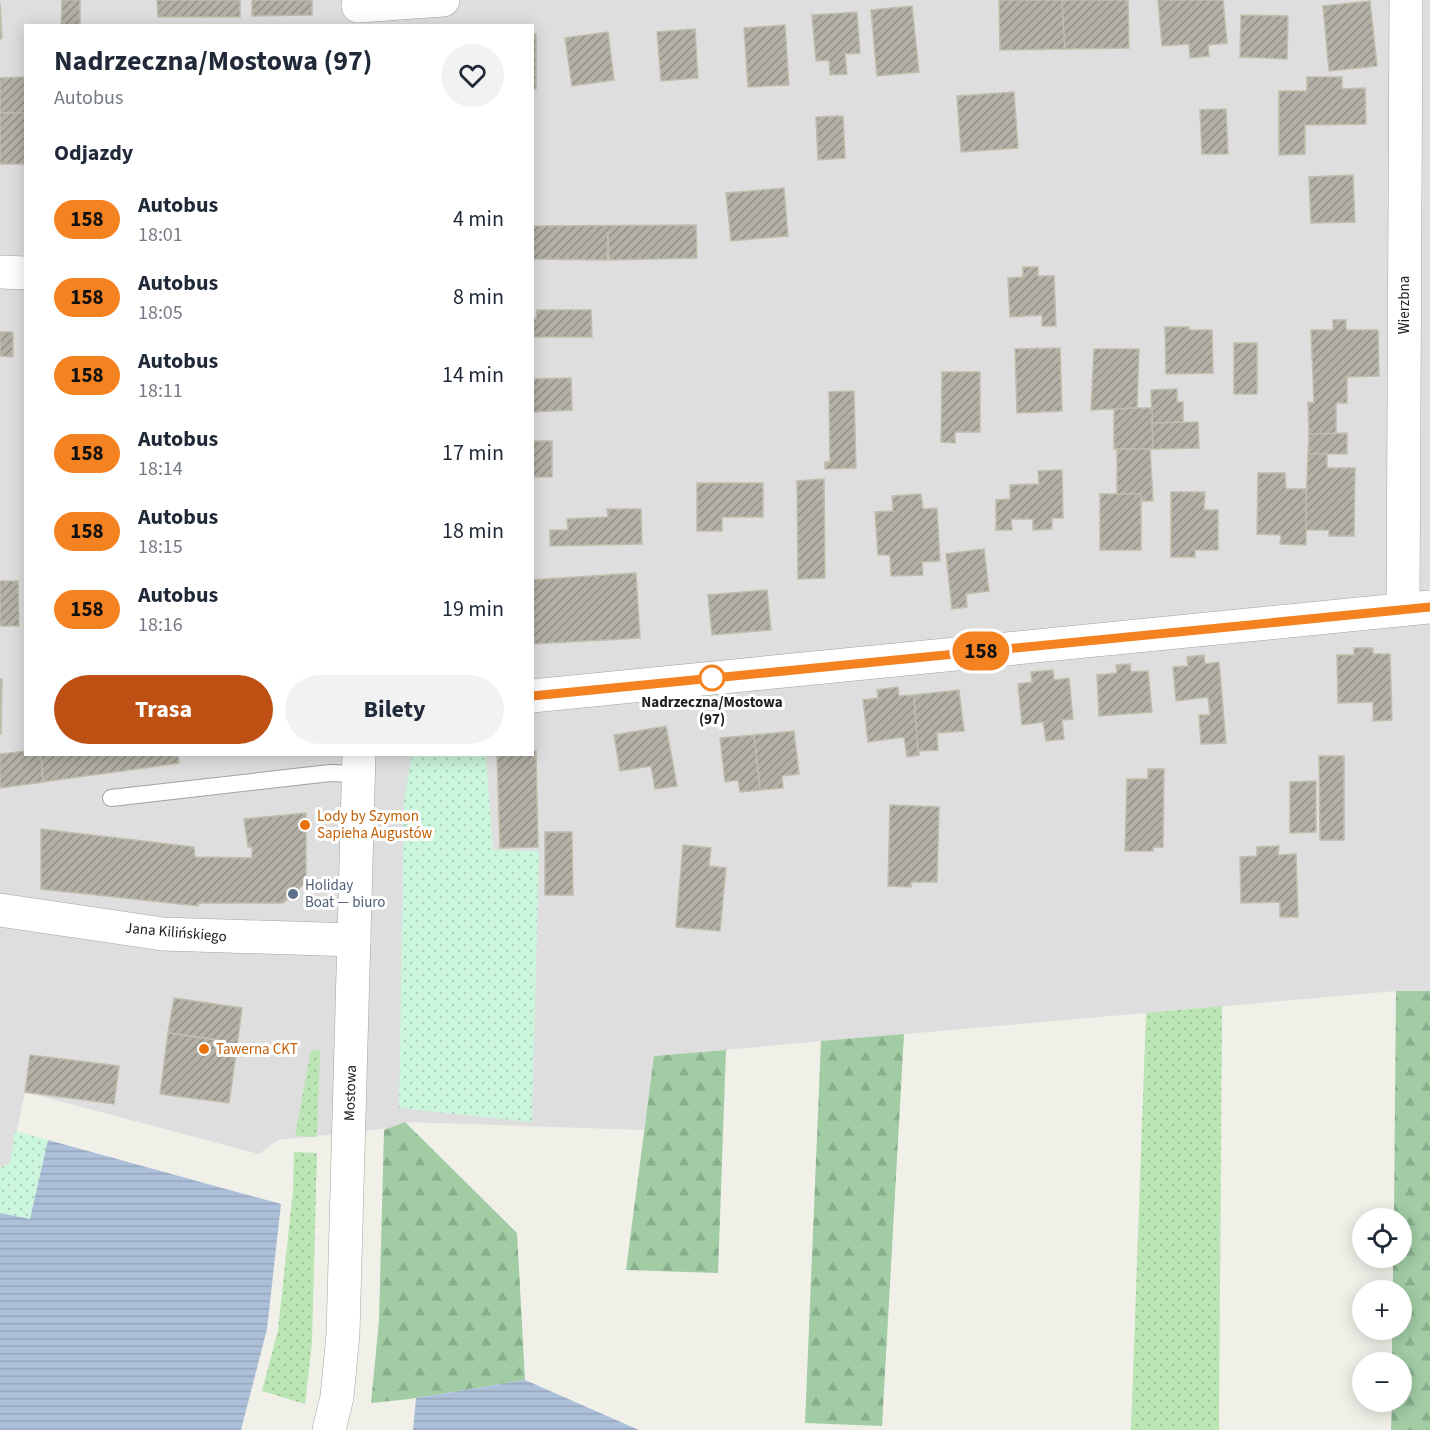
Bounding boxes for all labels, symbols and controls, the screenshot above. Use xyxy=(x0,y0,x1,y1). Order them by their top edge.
text: Nadrzeczna/Mostowa (97) xyxy=(54,41,372,81)
button: heart xyxy=(441,44,504,107)
text: Autobus xyxy=(54,84,123,112)
text: Odjazdy xyxy=(54,137,133,169)
text: Autobus xyxy=(138,189,218,221)
text: 4 min xyxy=(453,203,504,235)
text: 158 xyxy=(70,204,104,234)
text: 18:01 xyxy=(138,221,183,249)
text: Autobus xyxy=(138,267,218,299)
street label: Wierzbna xyxy=(1394,276,1415,334)
text: 8 min xyxy=(453,281,504,313)
text: 158 xyxy=(70,282,104,312)
text: 18:05 xyxy=(138,299,183,327)
text: Autobus xyxy=(138,345,218,377)
text: 14 min xyxy=(442,359,504,391)
text: 158 xyxy=(70,360,104,390)
text: 18:11 xyxy=(138,377,183,405)
text: Autobus xyxy=(138,423,218,455)
text: 17 min xyxy=(442,437,504,469)
text: 158 xyxy=(70,438,104,468)
text: 18:14 xyxy=(138,455,183,483)
text: Autobus xyxy=(138,501,218,533)
text: 18 min xyxy=(442,515,504,547)
text: 158 xyxy=(70,516,104,546)
text: 18:15 xyxy=(138,533,183,561)
text: Autobus xyxy=(138,579,218,611)
text: 19 min xyxy=(442,593,504,625)
text: 158 xyxy=(70,594,104,624)
text: 18:16 xyxy=(138,611,183,639)
line badge: 158 xyxy=(946,632,1016,670)
text: 158 xyxy=(964,636,998,666)
marker: Nadrzeczna/Mostowa (97) xyxy=(699,665,725,691)
button: Trasa xyxy=(54,675,273,744)
button: Bilety xyxy=(285,675,504,744)
place label: Nadrzeczna/Mostowa (97) xyxy=(641,692,783,730)
place label: Lody by Szymon Sapieha Augustów xyxy=(317,806,433,844)
marker: Lody by Szymon Sapieha Augustów xyxy=(298,818,312,832)
place label: Holiday Boat — biuro xyxy=(305,875,386,913)
marker: Holiday Boat — biuro xyxy=(286,887,300,901)
street label: Jana Kilińskiego xyxy=(124,918,228,947)
place label: Tawerna CKT xyxy=(216,1039,298,1060)
marker: Tawerna CKT xyxy=(197,1042,211,1056)
street label: Mostowa xyxy=(339,1065,362,1121)
map controls xyxy=(1352,1208,1412,1412)
button: locate xyxy=(1352,1208,1412,1268)
button: + xyxy=(1352,1280,1412,1340)
button: − xyxy=(1352,1352,1412,1412)

